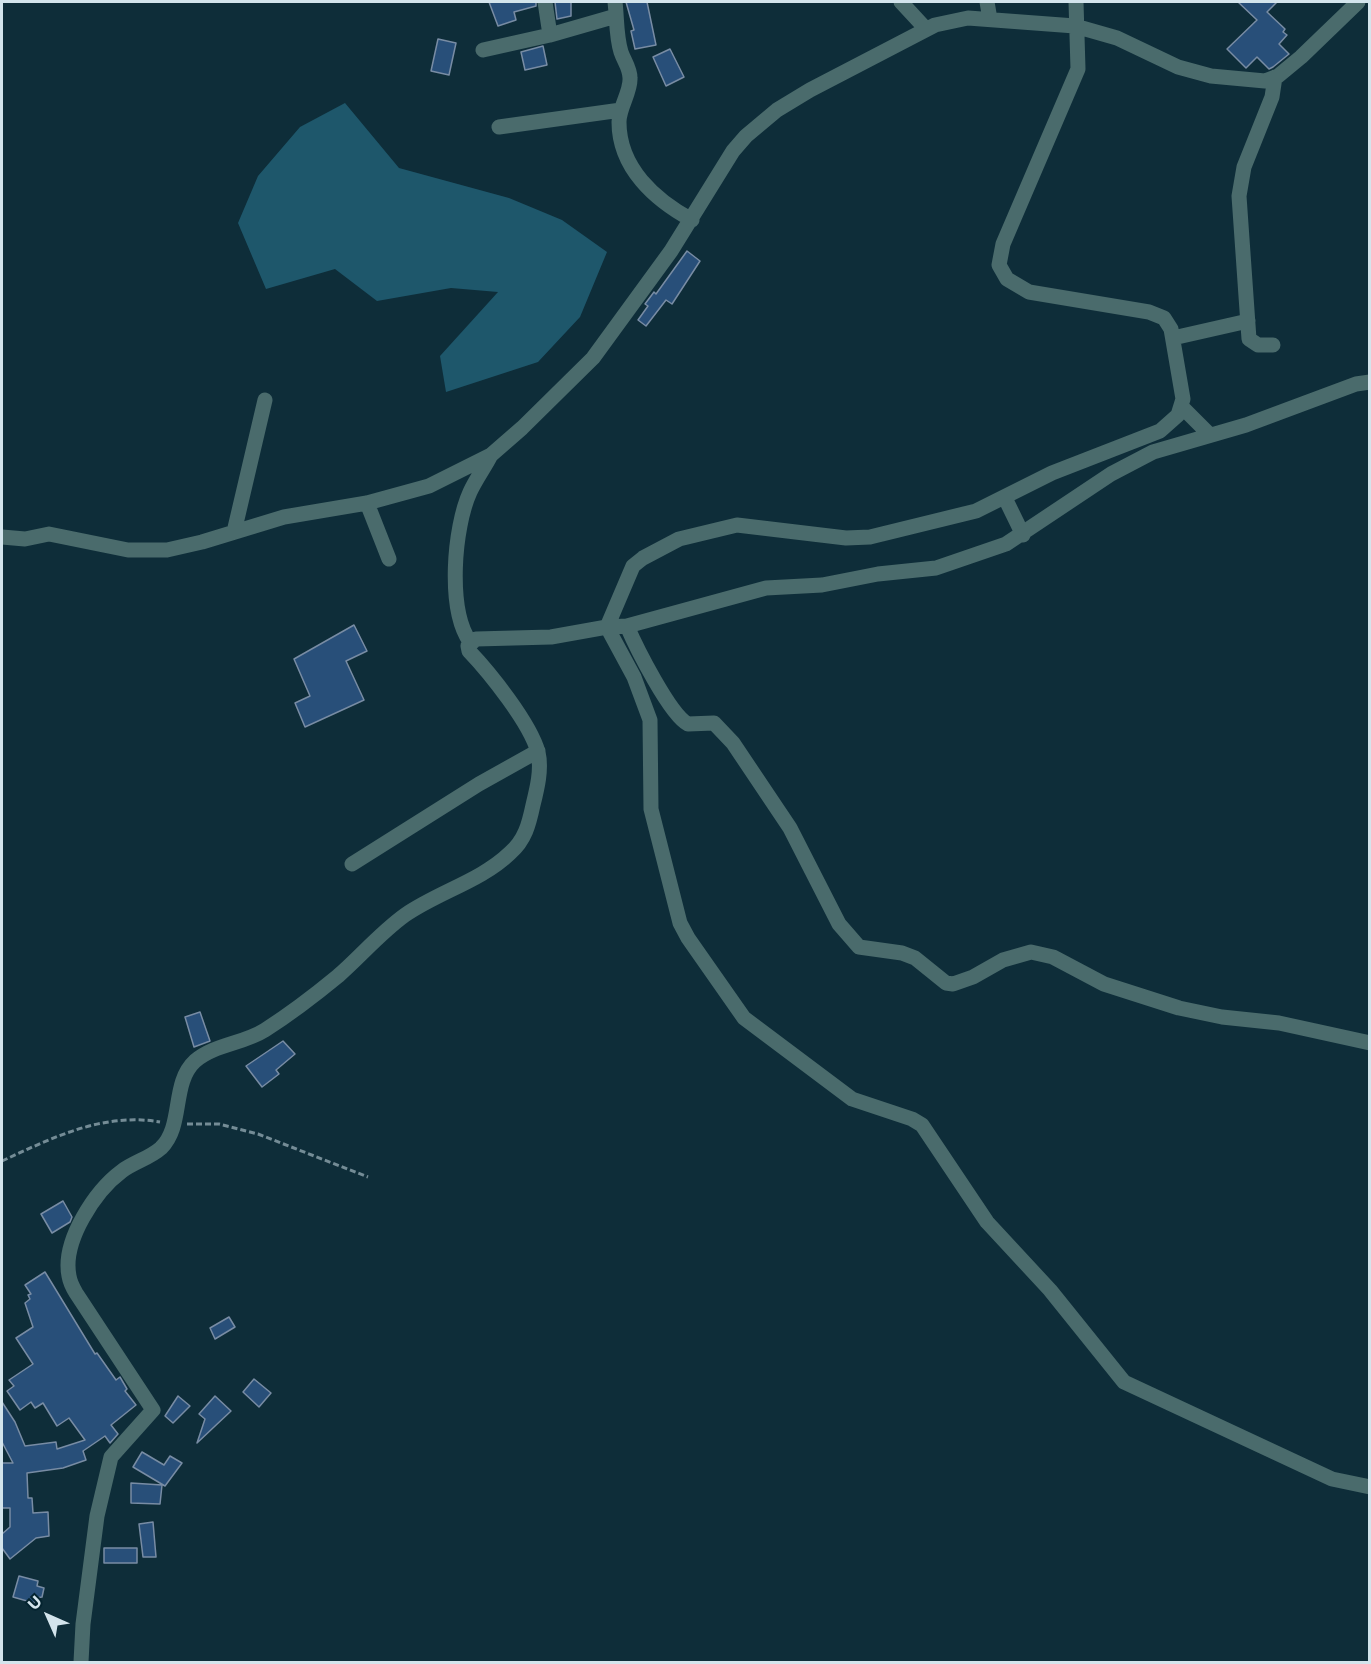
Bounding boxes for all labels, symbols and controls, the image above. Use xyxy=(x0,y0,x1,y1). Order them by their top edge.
north arrow xyxy=(18,1586,78,1646)
text: U xyxy=(24,1592,46,1614)

